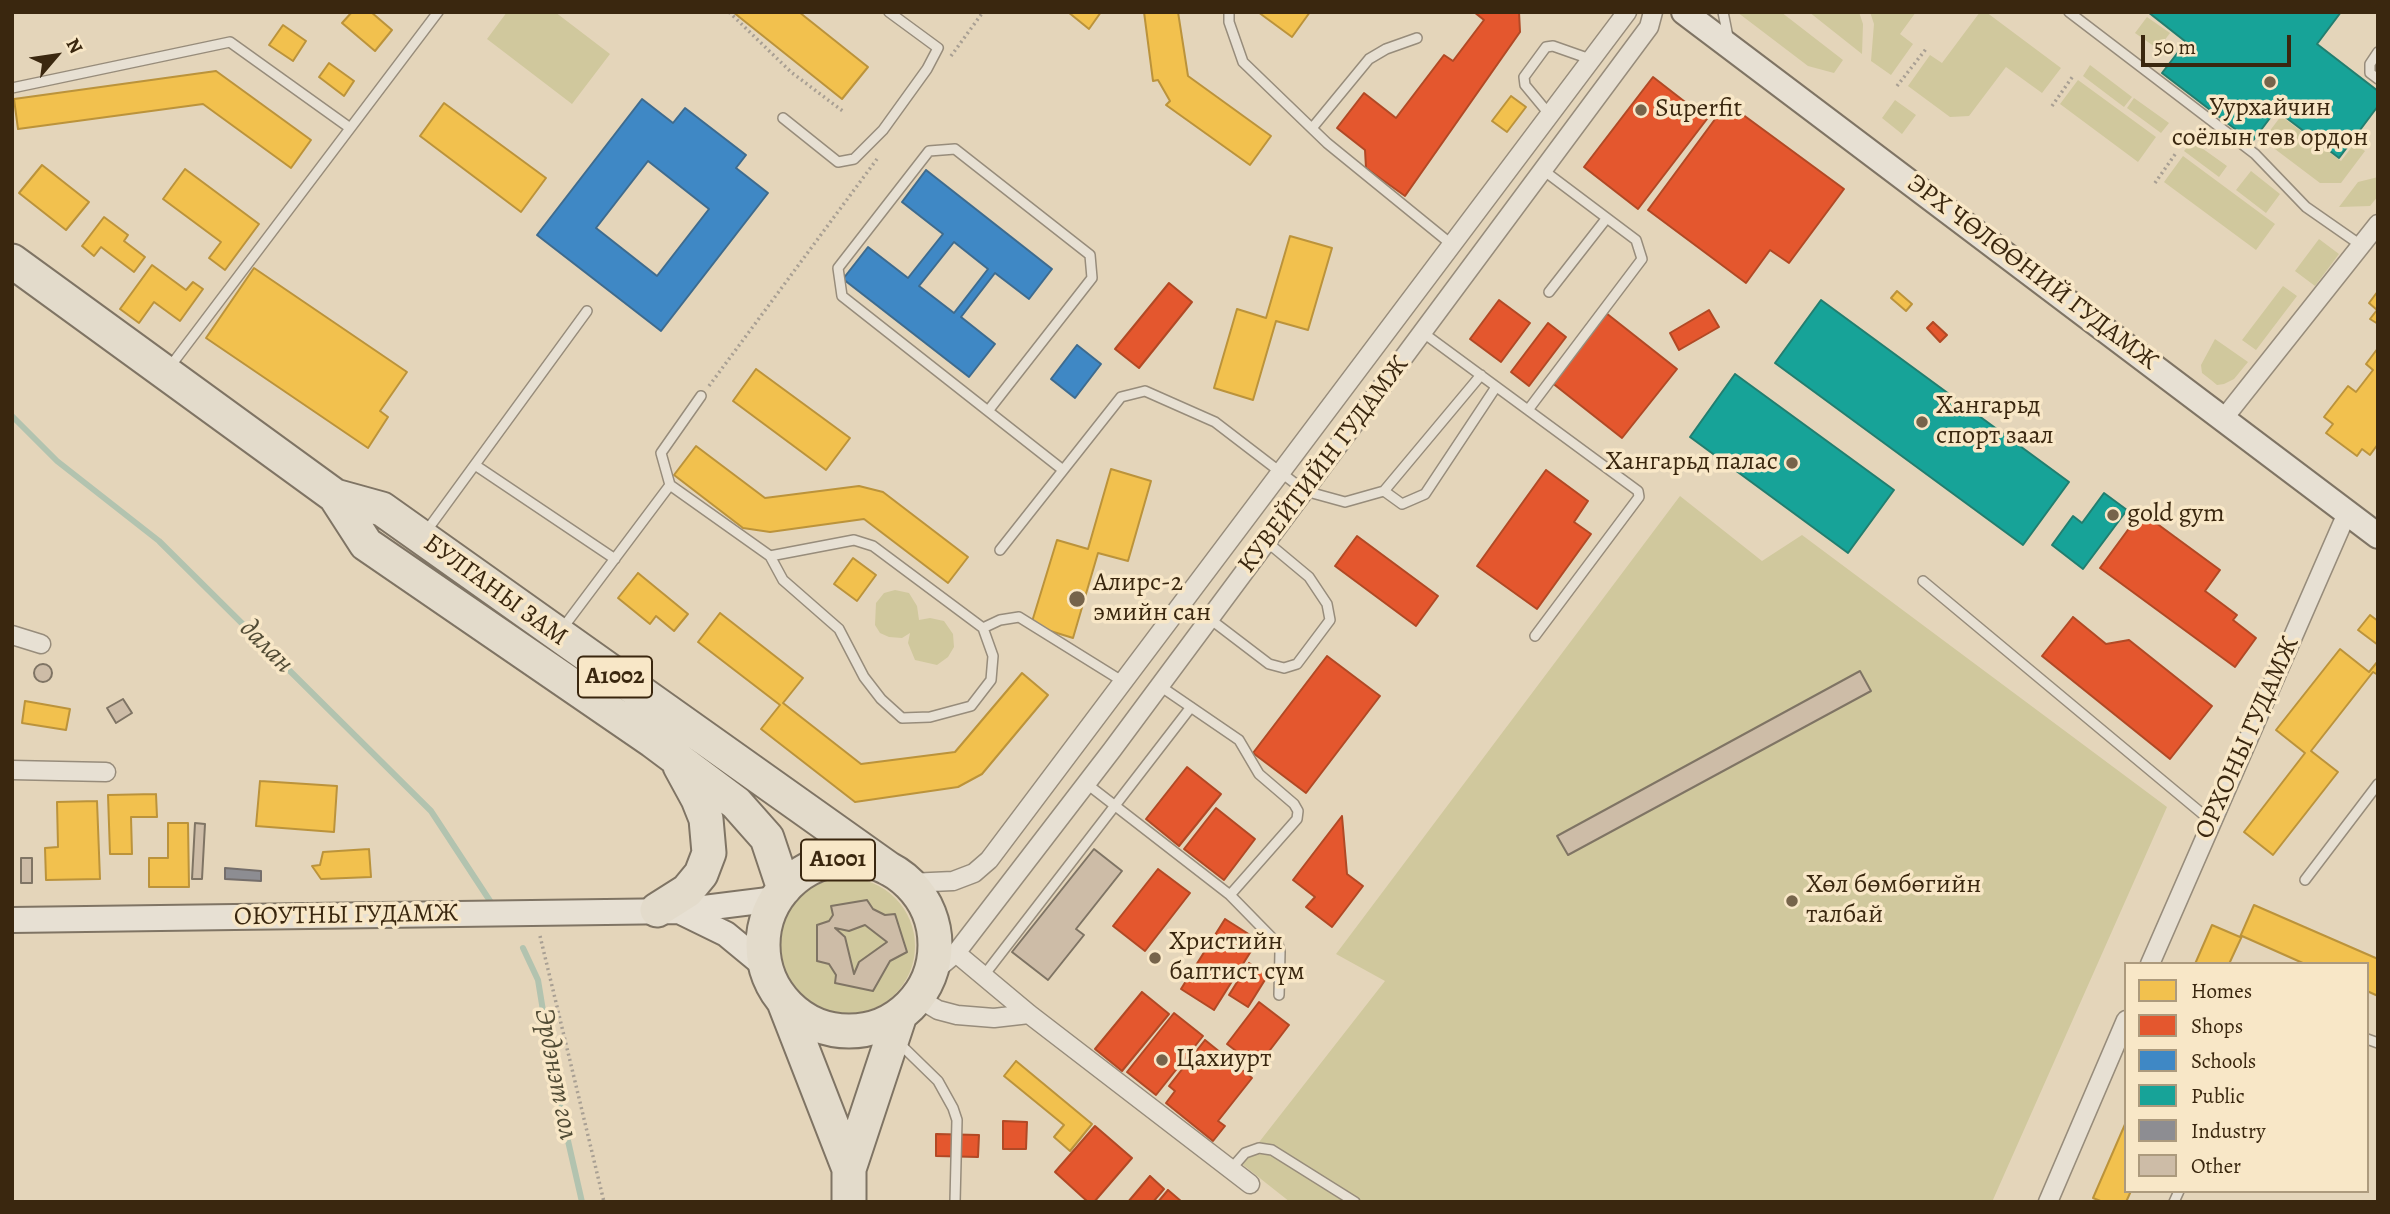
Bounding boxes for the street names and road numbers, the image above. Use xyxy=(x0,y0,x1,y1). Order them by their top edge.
street label: ЭРХ ЧӨЛӨӨНИЙ ГУДАМЖ xyxy=(1900,168,2164,378)
street label: КУВЕЙТИЙН ГУДАМЖ xyxy=(1232,350,1416,580)
street label: БУЛГАНЫ ЗАМ xyxy=(417,528,573,654)
street label: ОРХОНЫ ГУДАМЖ xyxy=(2189,632,2307,844)
road number: A1002 xyxy=(578,656,652,698)
road number: A1001 xyxy=(801,840,875,880)
street label: ОЮУТНЫ ГУДАМЖ xyxy=(234,898,458,934)

